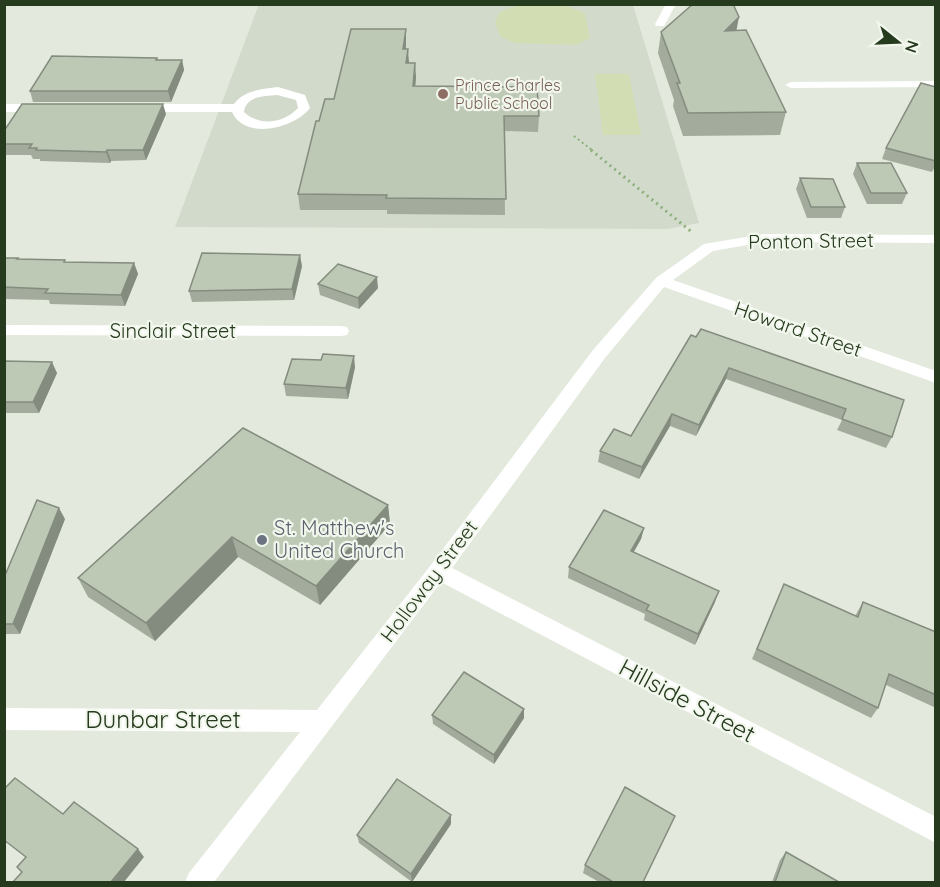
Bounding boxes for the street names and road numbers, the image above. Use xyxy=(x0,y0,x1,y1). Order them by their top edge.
street label: Ponton Street xyxy=(748,227,874,254)
street label: Howard Street xyxy=(731,295,865,362)
street label: Sinclair Street xyxy=(110,318,236,343)
street label: Holloway Street xyxy=(375,515,483,647)
street label: Hillside Street xyxy=(614,652,761,749)
street label: Dunbar Street xyxy=(85,704,241,734)

